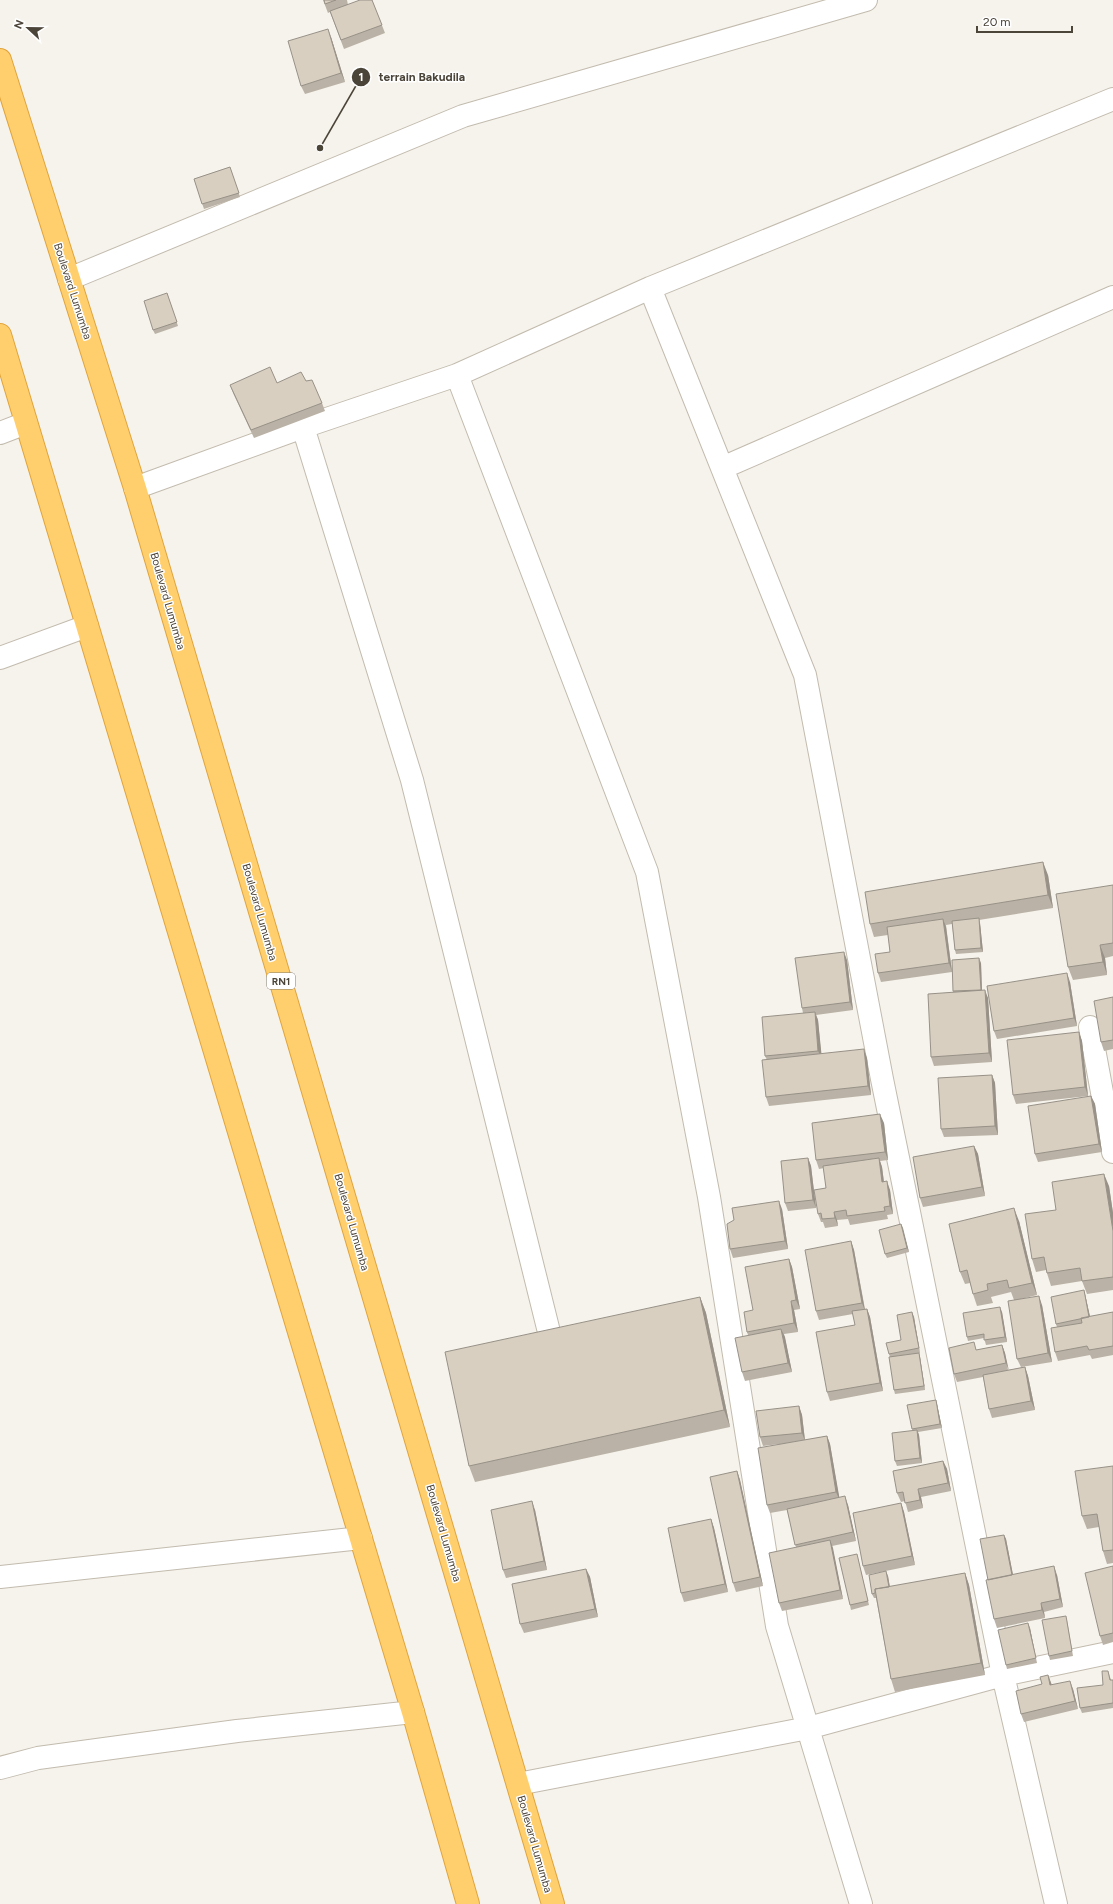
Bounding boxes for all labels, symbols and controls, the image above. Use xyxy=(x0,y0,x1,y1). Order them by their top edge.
north arrow xyxy=(8,8,48,48)
scale bar xyxy=(977,8,1072,34)
text: 20 m xyxy=(983,15,1011,29)
text: N xyxy=(12,18,27,31)
callout: terrain Bakudila xyxy=(351,65,473,89)
text: 1 xyxy=(358,70,364,84)
text: terrain Bakudila xyxy=(379,70,465,84)
street label: Boulevard Lumumba xyxy=(51,241,94,341)
street label: Boulevard Lumumba xyxy=(147,551,188,651)
street label: Boulevard Lumumba xyxy=(239,862,280,962)
road number: RN1 xyxy=(267,973,295,989)
street label: Boulevard Lumumba xyxy=(331,1172,372,1272)
street label: Boulevard Lumumba xyxy=(423,1483,464,1583)
street label: Boulevard Lumumba xyxy=(514,1794,555,1894)

